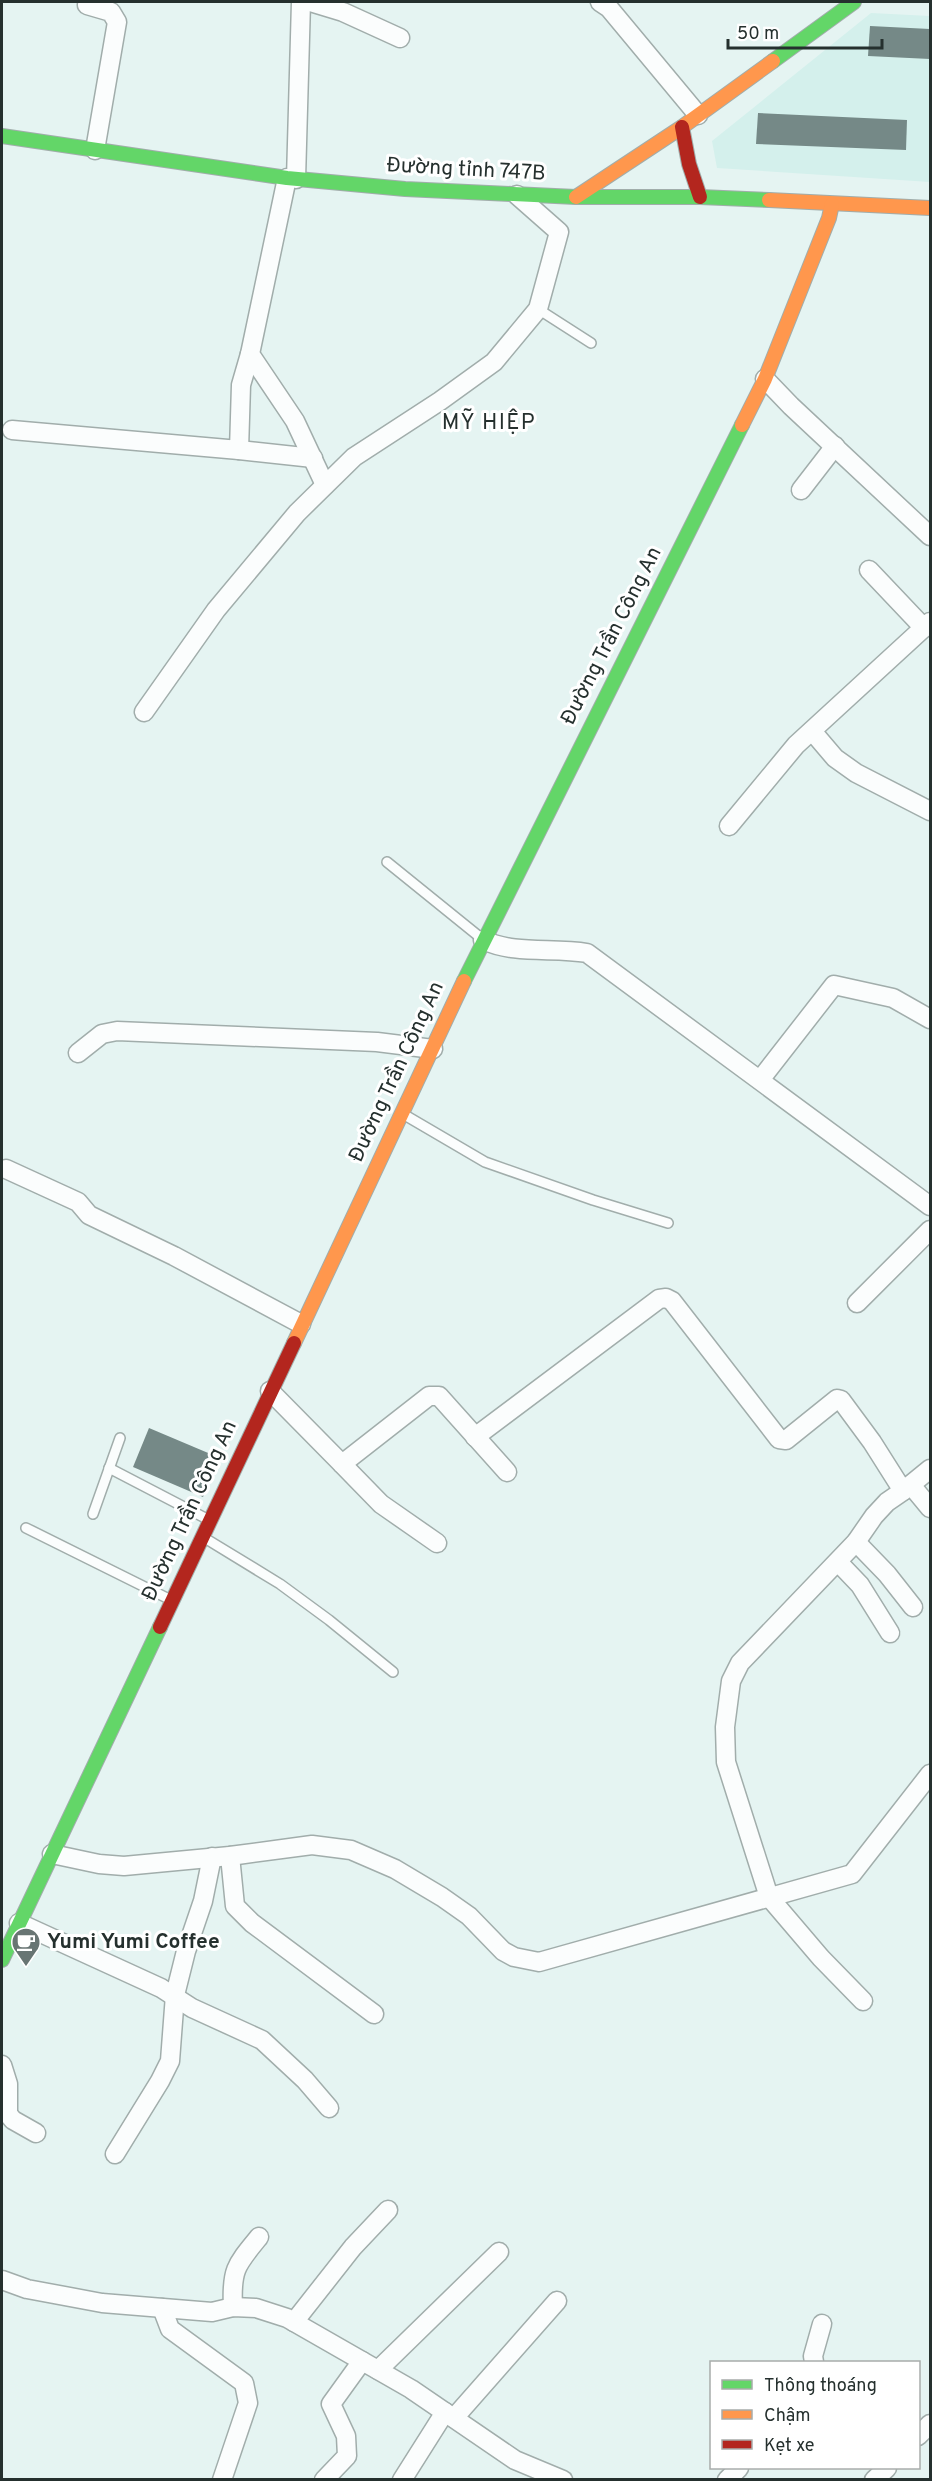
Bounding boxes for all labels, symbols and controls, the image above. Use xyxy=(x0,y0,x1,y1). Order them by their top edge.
scale bar xyxy=(728,12,882,50)
text: 50 m xyxy=(737,23,779,46)
street label: Đường tỉnh 747B xyxy=(386,152,546,188)
district label: MỸ HIỆP xyxy=(442,408,536,437)
street label: Đường Trần Công An xyxy=(555,542,669,730)
street label: Đường Trần Công An xyxy=(343,977,451,1167)
street label: Đường Trần Công An xyxy=(136,1416,244,1606)
cafe icon: Yumi Yumi Coffee xyxy=(10,1926,42,1968)
place label: Yumi Yumi Coffee xyxy=(47,1929,220,1956)
legend xyxy=(710,2361,920,2469)
text: Thông thoáng xyxy=(764,2375,877,2398)
text: Chậm xyxy=(764,2405,811,2428)
text: Kẹt xe xyxy=(764,2435,814,2458)

